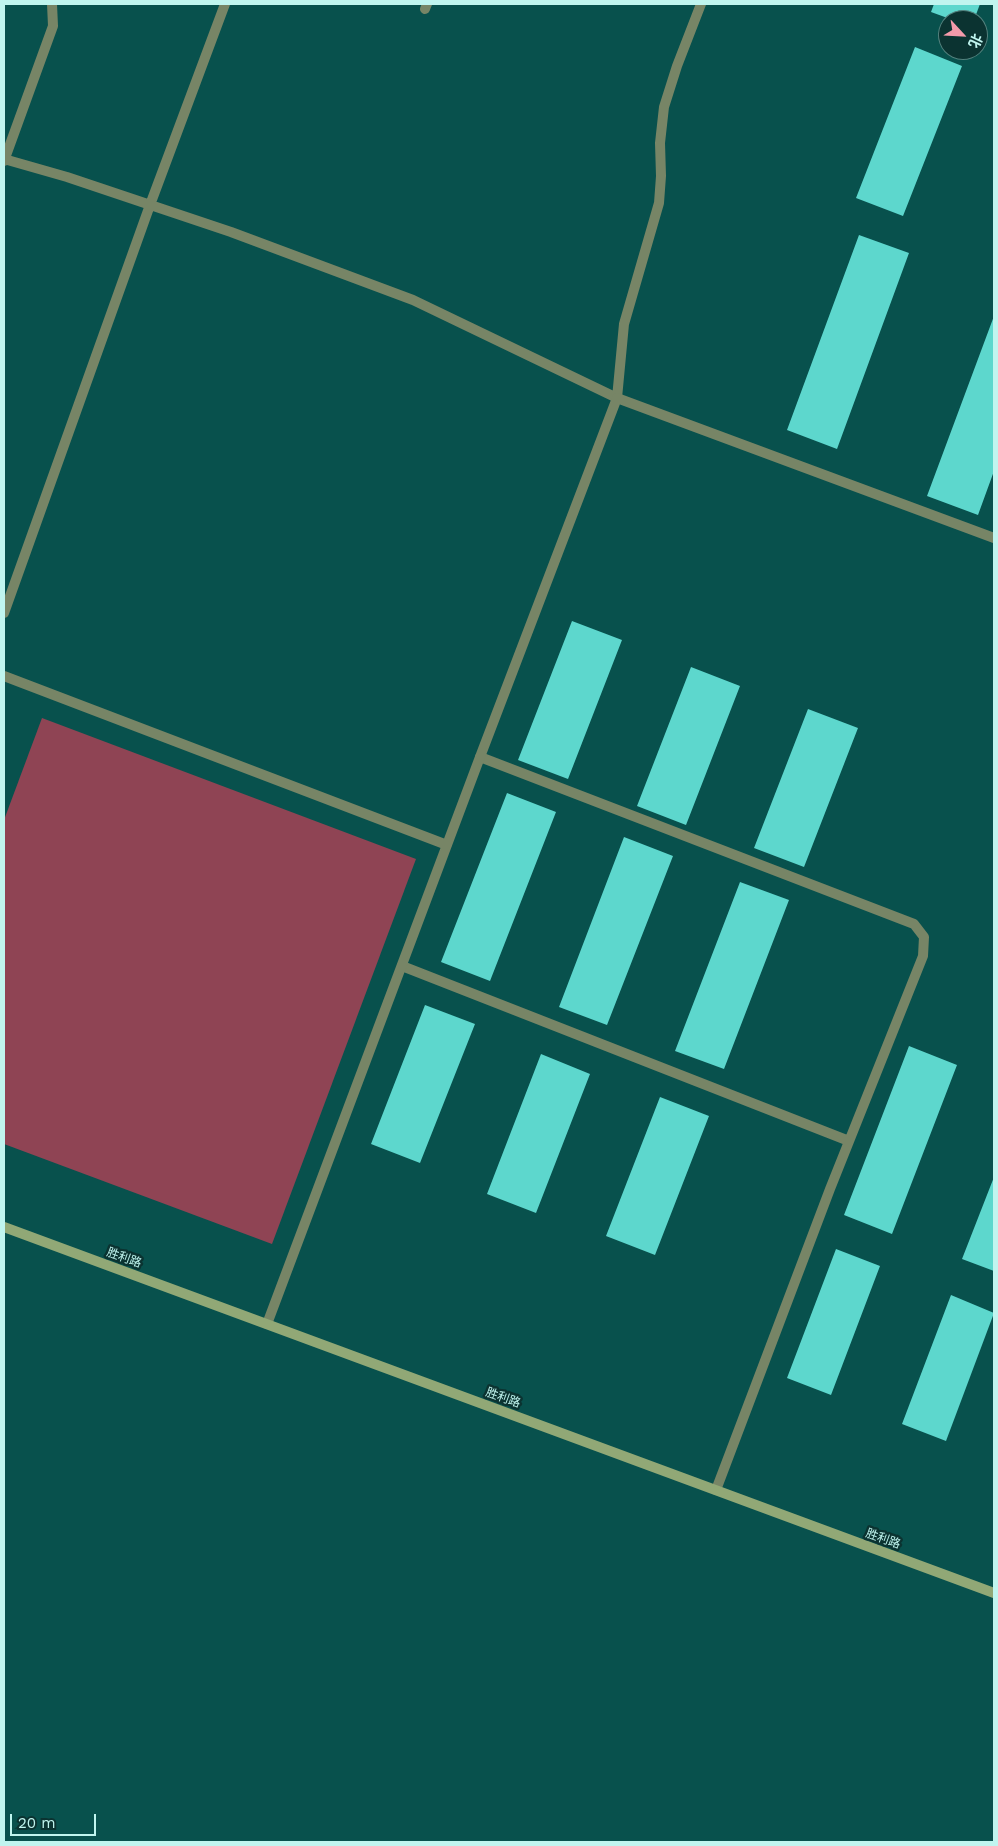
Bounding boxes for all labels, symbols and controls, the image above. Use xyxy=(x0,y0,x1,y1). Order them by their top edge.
north arrow xyxy=(938,10,988,60)
text: 北 xyxy=(965,31,986,51)
street label: 胜利路 xyxy=(105,1245,143,1271)
street label: 胜利路 xyxy=(484,1385,522,1411)
street label: 胜利路 xyxy=(864,1526,902,1552)
scale bar xyxy=(12,1804,99,1836)
text: 20 m xyxy=(18,1814,56,1832)

